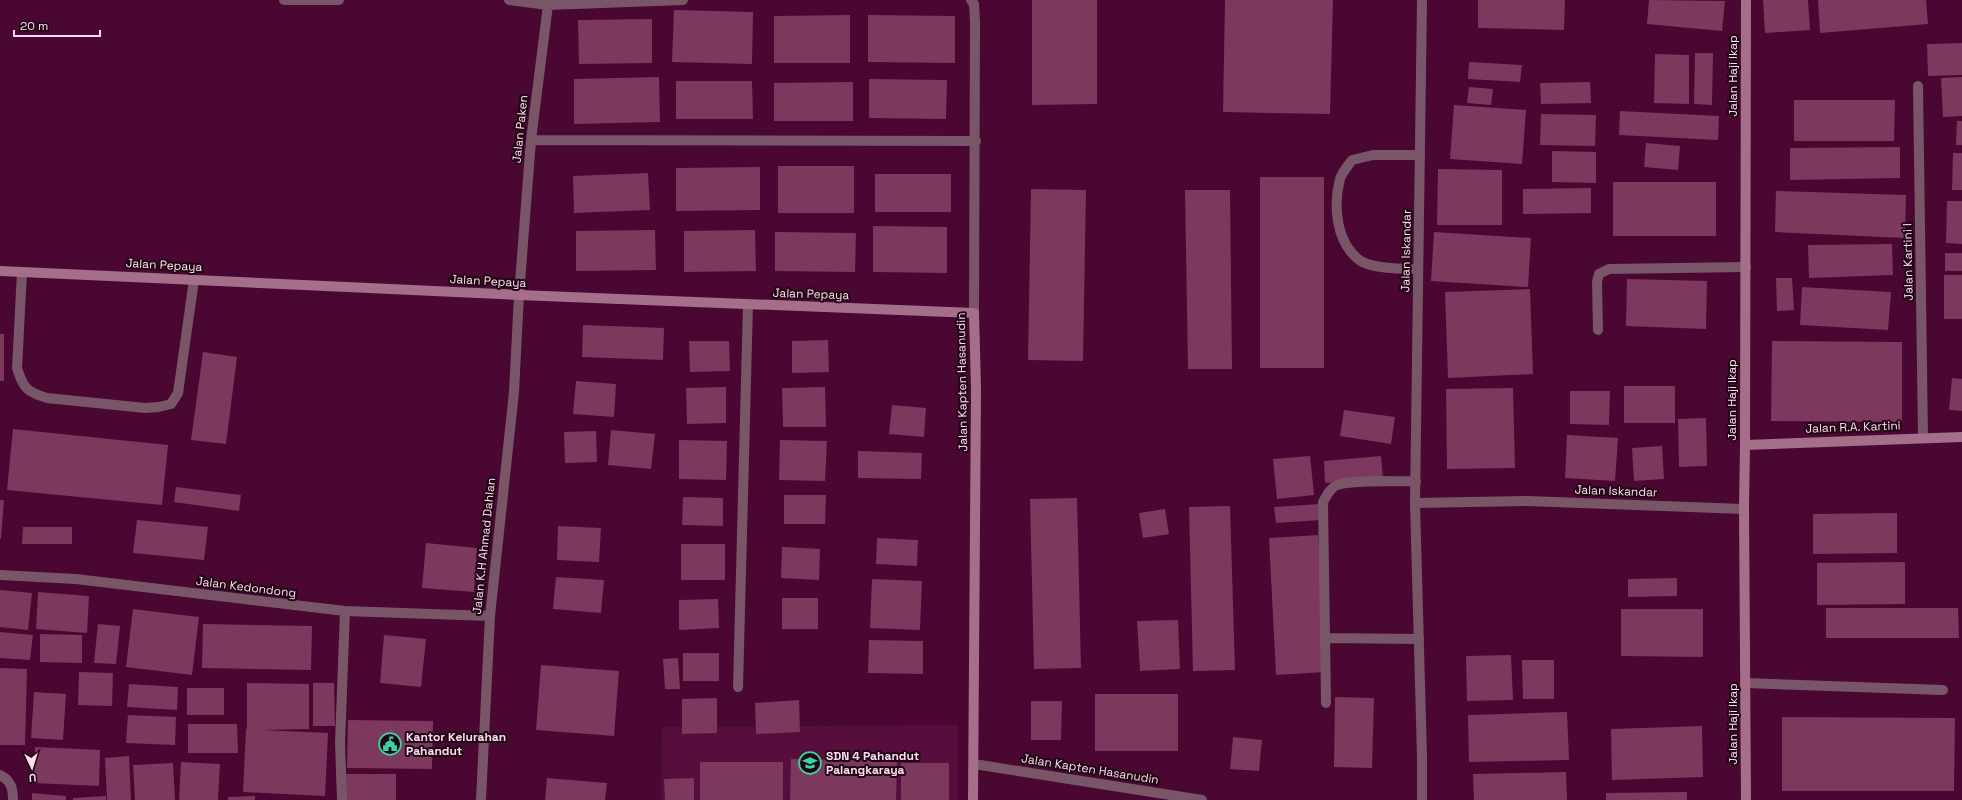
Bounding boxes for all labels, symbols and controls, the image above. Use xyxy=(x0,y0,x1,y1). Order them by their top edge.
scale bar xyxy=(14,12,100,38)
text: 20 m xyxy=(20,18,48,34)
street label: Jalan Haji Ikap xyxy=(1725,35,1741,117)
street label: Jalan Paken xyxy=(508,94,532,164)
street label: Jalan Iskandar xyxy=(1397,209,1415,293)
street label: Jalan Kartini I xyxy=(1899,223,1917,301)
street label: Jalan Pepaya xyxy=(125,255,203,275)
street label: Jalan Pepaya xyxy=(449,271,527,291)
street label: Jalan Pepaya xyxy=(772,285,850,303)
street label: Jalan Kapten Hasanudin xyxy=(953,312,971,452)
street label: Jalan Haji Ikap xyxy=(1724,359,1740,441)
street label: Jalan R.A. Kartini xyxy=(1805,417,1901,437)
street label: Jalan K.H Ahmad Dahlan xyxy=(469,477,499,615)
street label: Jalan Iskandar xyxy=(1574,482,1658,500)
street label: Jalan Kedondong xyxy=(195,573,297,601)
street label: Jalan Haji Ikap xyxy=(1725,683,1741,765)
place label: Kantor Kelurahan Pahandut xyxy=(406,729,506,759)
public building icon: Kantor Kelurahan Pahandut xyxy=(377,731,403,757)
north arrow xyxy=(12,748,52,788)
place label: SDN 4 Pahandut Palangkaraya xyxy=(826,748,919,778)
school or university icon: SDN 4 Pahandut Palangkaraya xyxy=(797,750,823,776)
street label: Jalan Kapten Hasanudin xyxy=(1020,750,1160,788)
text: U xyxy=(29,771,37,785)

